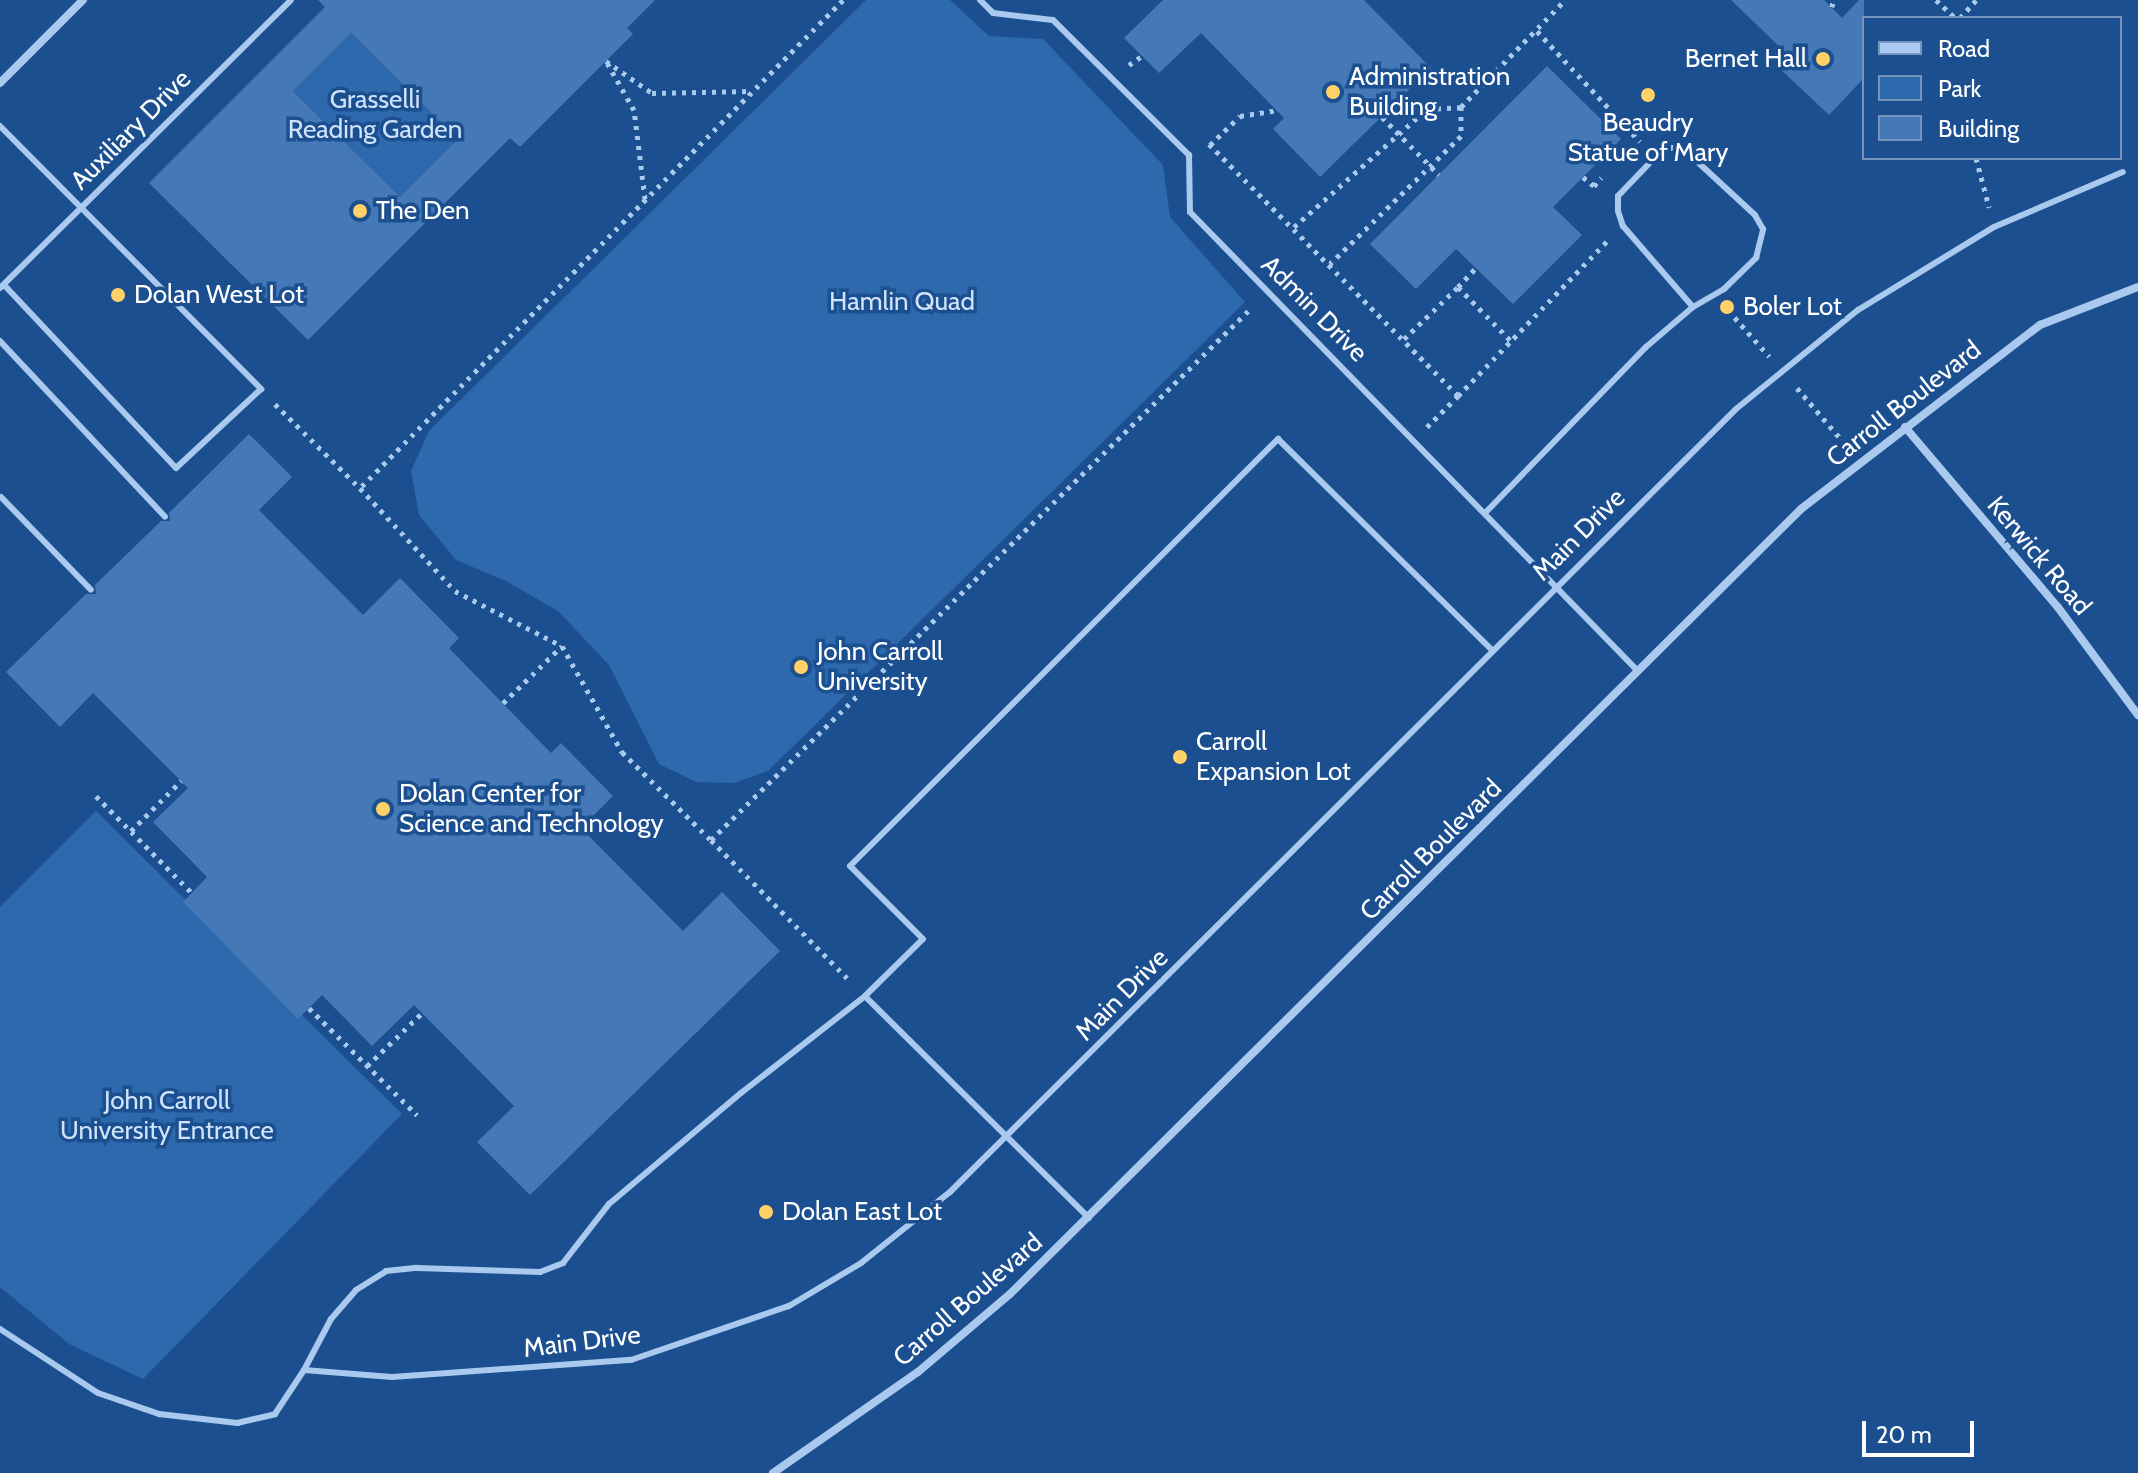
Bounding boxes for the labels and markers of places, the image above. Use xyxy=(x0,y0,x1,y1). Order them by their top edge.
place label: Bernet Hall xyxy=(1685,43,1807,75)
marker: Bernet Hall xyxy=(1814,50,1832,68)
place label: Administration Building xyxy=(1349,61,1510,122)
marker: Administration Building xyxy=(1324,83,1342,101)
marker: Beaudry Statue of Mary xyxy=(1639,86,1657,104)
place label: Beaudry Statue of Mary xyxy=(1568,107,1728,168)
place label: The Den xyxy=(376,195,470,227)
marker: The Den xyxy=(351,202,369,220)
place label: Dolan West Lot xyxy=(134,279,304,311)
marker: Dolan West Lot xyxy=(109,286,127,304)
place label: Boler Lot xyxy=(1743,291,1842,323)
marker: Boler Lot xyxy=(1718,298,1736,316)
place label: John Carroll University xyxy=(817,636,943,698)
marker: John Carroll University xyxy=(792,658,810,676)
place label: Carroll Expansion Lot xyxy=(1196,726,1351,788)
marker: Carroll Expansion Lot xyxy=(1171,748,1189,766)
place label: Dolan Center for Science and Technology xyxy=(399,778,664,840)
marker: Dolan Center for Science and Technology xyxy=(374,800,392,818)
place label: Dolan East Lot xyxy=(782,1196,942,1228)
marker: Dolan East Lot xyxy=(757,1203,775,1221)

